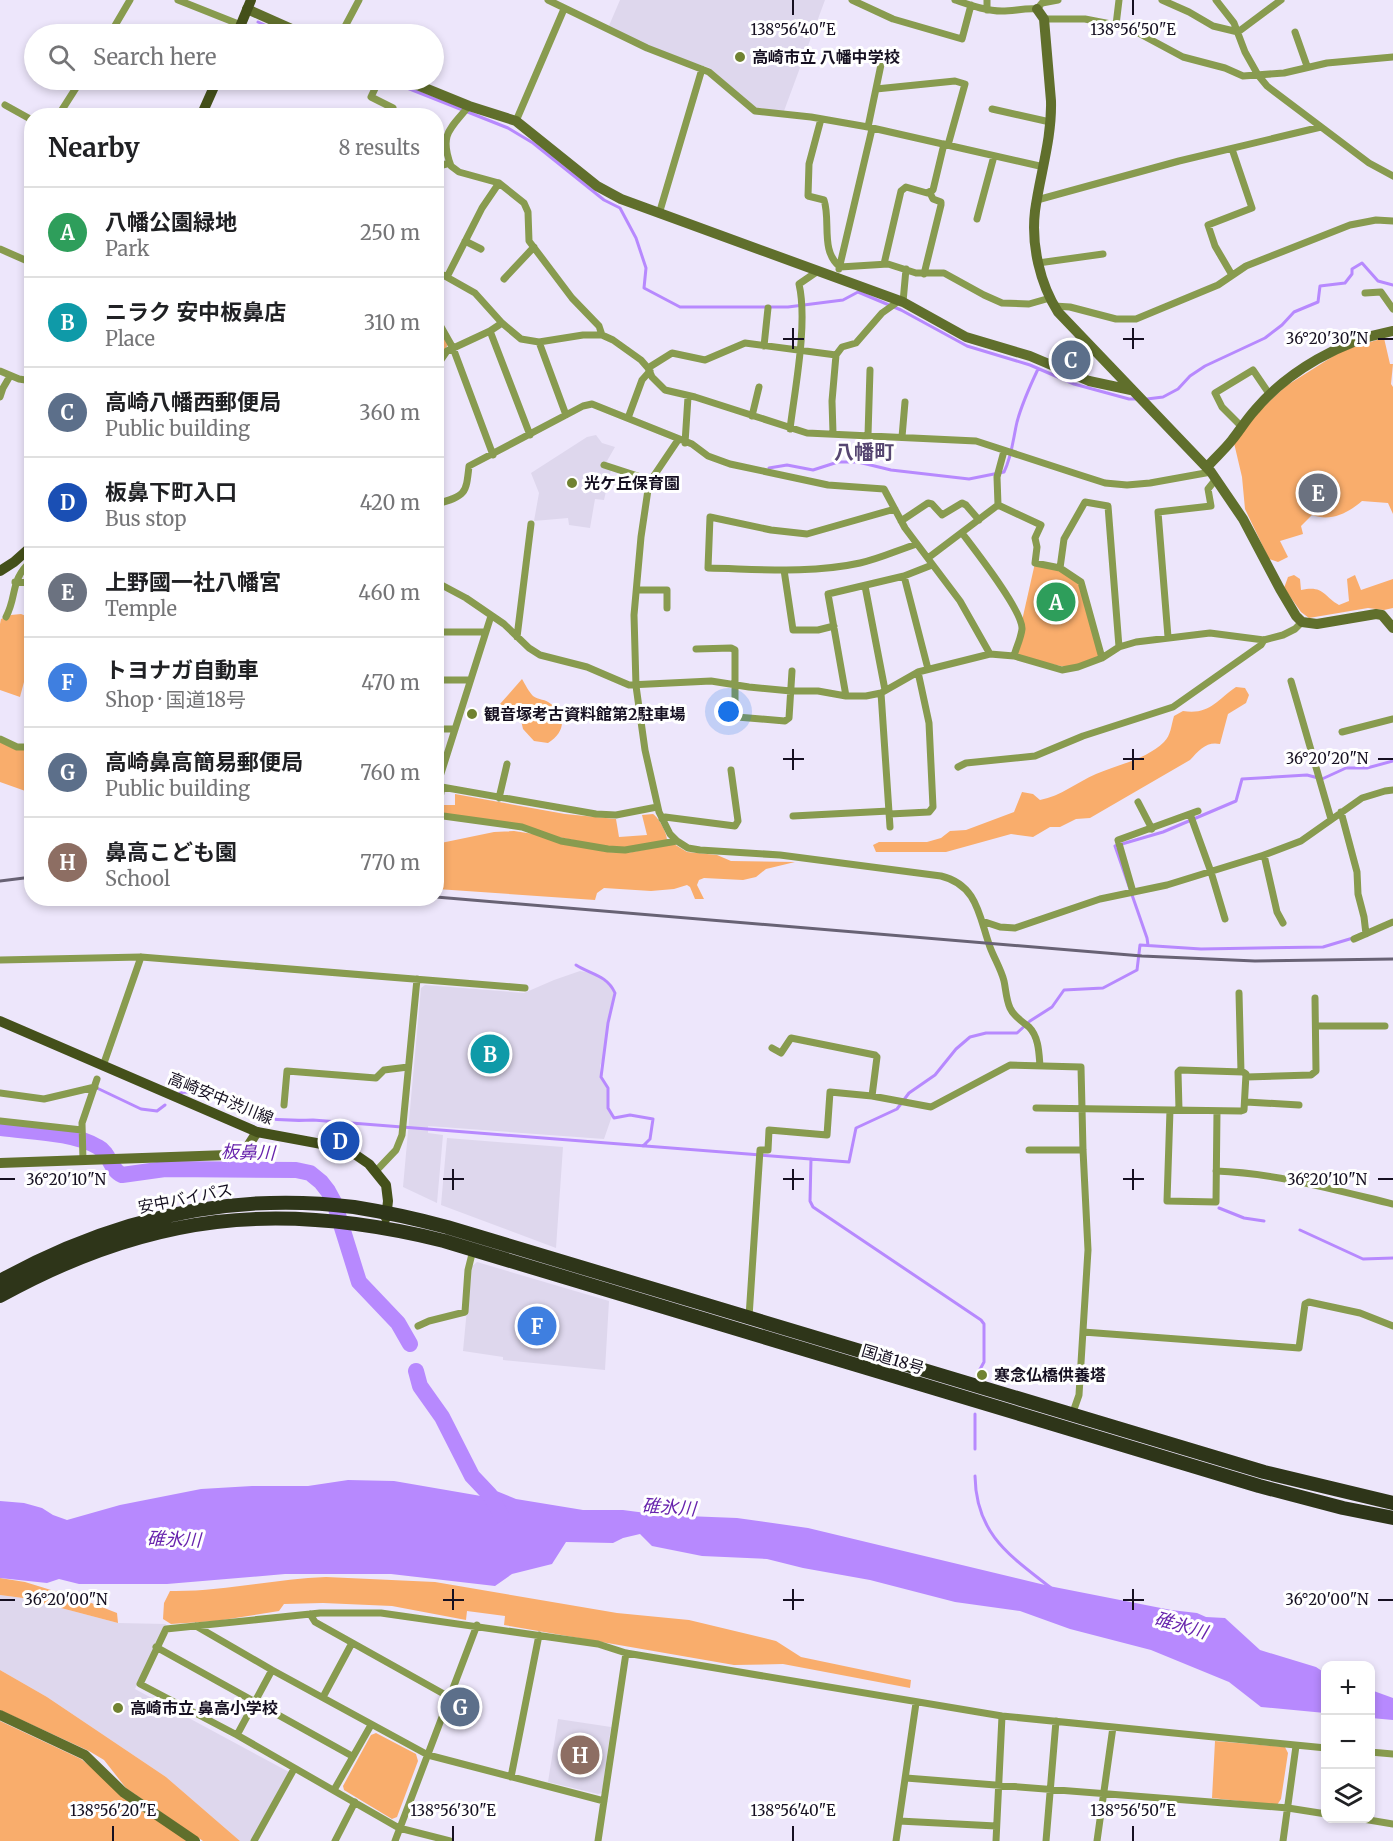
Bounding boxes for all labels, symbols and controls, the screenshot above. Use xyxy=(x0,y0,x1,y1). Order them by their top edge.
text: 138°56'40"E xyxy=(751,20,836,39)
text: 138°56'50"E xyxy=(1090,20,1176,39)
search box xyxy=(24,24,444,90)
icon: search xyxy=(45,41,78,74)
text: Search here xyxy=(93,43,216,71)
place label: 高崎市立 八幡中学校 xyxy=(752,47,900,67)
marker: 高崎市立 八幡中学校 xyxy=(733,50,747,64)
text: Nearby xyxy=(48,131,140,164)
text: 8 results xyxy=(338,135,420,160)
text: 八幡公園緑地 xyxy=(105,208,237,236)
text: A xyxy=(60,220,75,245)
text: 250 m xyxy=(360,220,420,245)
text: Park xyxy=(105,236,149,261)
text: ニラク 安中板鼻店 xyxy=(105,298,286,326)
text: B xyxy=(61,310,74,335)
text: 310 m xyxy=(364,310,420,335)
text: Place xyxy=(105,326,155,351)
text: 36°20'30"N xyxy=(1286,329,1369,348)
pin: C xyxy=(1052,338,1090,382)
text: 高崎八幡西郵便局 xyxy=(105,388,281,416)
text: C xyxy=(61,400,74,425)
text: 360 m xyxy=(359,400,420,425)
text: Public building xyxy=(105,416,250,441)
district label: 八幡町 xyxy=(834,439,894,464)
pin: E xyxy=(1298,470,1338,516)
place label: 光ケ丘保育園 xyxy=(584,473,680,493)
marker: 光ケ丘保育園 xyxy=(565,476,579,490)
text: 板鼻下町入口 xyxy=(105,478,237,506)
text: D xyxy=(60,490,75,515)
text: 420 m xyxy=(360,490,420,515)
text: Bus stop xyxy=(105,506,187,531)
text: 上野國一社八幡宮 xyxy=(105,568,281,596)
text: E xyxy=(61,580,74,605)
text: 460 m xyxy=(358,580,420,605)
pin: A xyxy=(1036,580,1076,624)
text: Temple xyxy=(105,596,177,621)
text: トヨナガ自動車 xyxy=(105,656,259,684)
text: F xyxy=(61,670,74,695)
text: 470 m xyxy=(361,670,420,695)
text: Shop · 国道18号 xyxy=(105,687,246,712)
your location xyxy=(714,697,743,726)
place label: 観音塚考古資料館第2駐車場 xyxy=(484,704,685,724)
marker: 観音塚考古資料館第2駐車場 xyxy=(465,707,479,721)
text: 高崎鼻高簡易郵便局 xyxy=(105,748,303,776)
text: 36°20'20"N xyxy=(1286,749,1369,768)
text: G xyxy=(60,760,75,785)
text: 760 m xyxy=(360,760,420,785)
text: Public building xyxy=(105,776,250,801)
text: 鼻高こども園 xyxy=(105,838,237,866)
text: H xyxy=(59,850,76,875)
text: 770 m xyxy=(360,850,420,875)
text: School xyxy=(105,866,170,891)
pin: B xyxy=(470,1032,510,1076)
street label: 高崎安中渋川線 xyxy=(165,1068,277,1128)
pin: D xyxy=(320,1118,360,1164)
water label: 板鼻川 xyxy=(221,1140,277,1165)
text: 36°20'10"N xyxy=(26,1170,106,1189)
text: 36°20'10"N xyxy=(1287,1170,1367,1189)
street label: 安中バイパス xyxy=(136,1179,234,1217)
pin: F xyxy=(518,1304,556,1348)
street label: 国道18号 xyxy=(859,1340,927,1378)
place label: 寒念仏橋供養塔 xyxy=(994,1365,1106,1385)
marker: 寒念仏橋供養塔 xyxy=(975,1368,989,1382)
water label: 碓氷川 xyxy=(641,1494,699,1520)
water label: 碓氷川 xyxy=(147,1527,203,1552)
text: 36°20'00"N xyxy=(24,1590,108,1609)
text: 36°20'00"N xyxy=(1285,1590,1369,1609)
water label: 碓氷川 xyxy=(1152,1607,1212,1644)
map controls xyxy=(1321,1661,1375,1823)
button: + xyxy=(1321,1661,1375,1715)
pin: G xyxy=(440,1684,480,1730)
place label: 高崎市立 鼻高小学校 xyxy=(130,1698,278,1718)
marker: 高崎市立 鼻高小学校 xyxy=(111,1701,125,1715)
button: − xyxy=(1321,1715,1375,1769)
pin: H xyxy=(560,1732,600,1778)
button: layers xyxy=(1321,1769,1375,1823)
text: 138°56'20"E xyxy=(70,1801,156,1820)
text: 138°56'30"E xyxy=(410,1801,496,1820)
text: 138°56'40"E xyxy=(751,1801,836,1820)
text: 138°56'50"E xyxy=(1090,1801,1176,1820)

